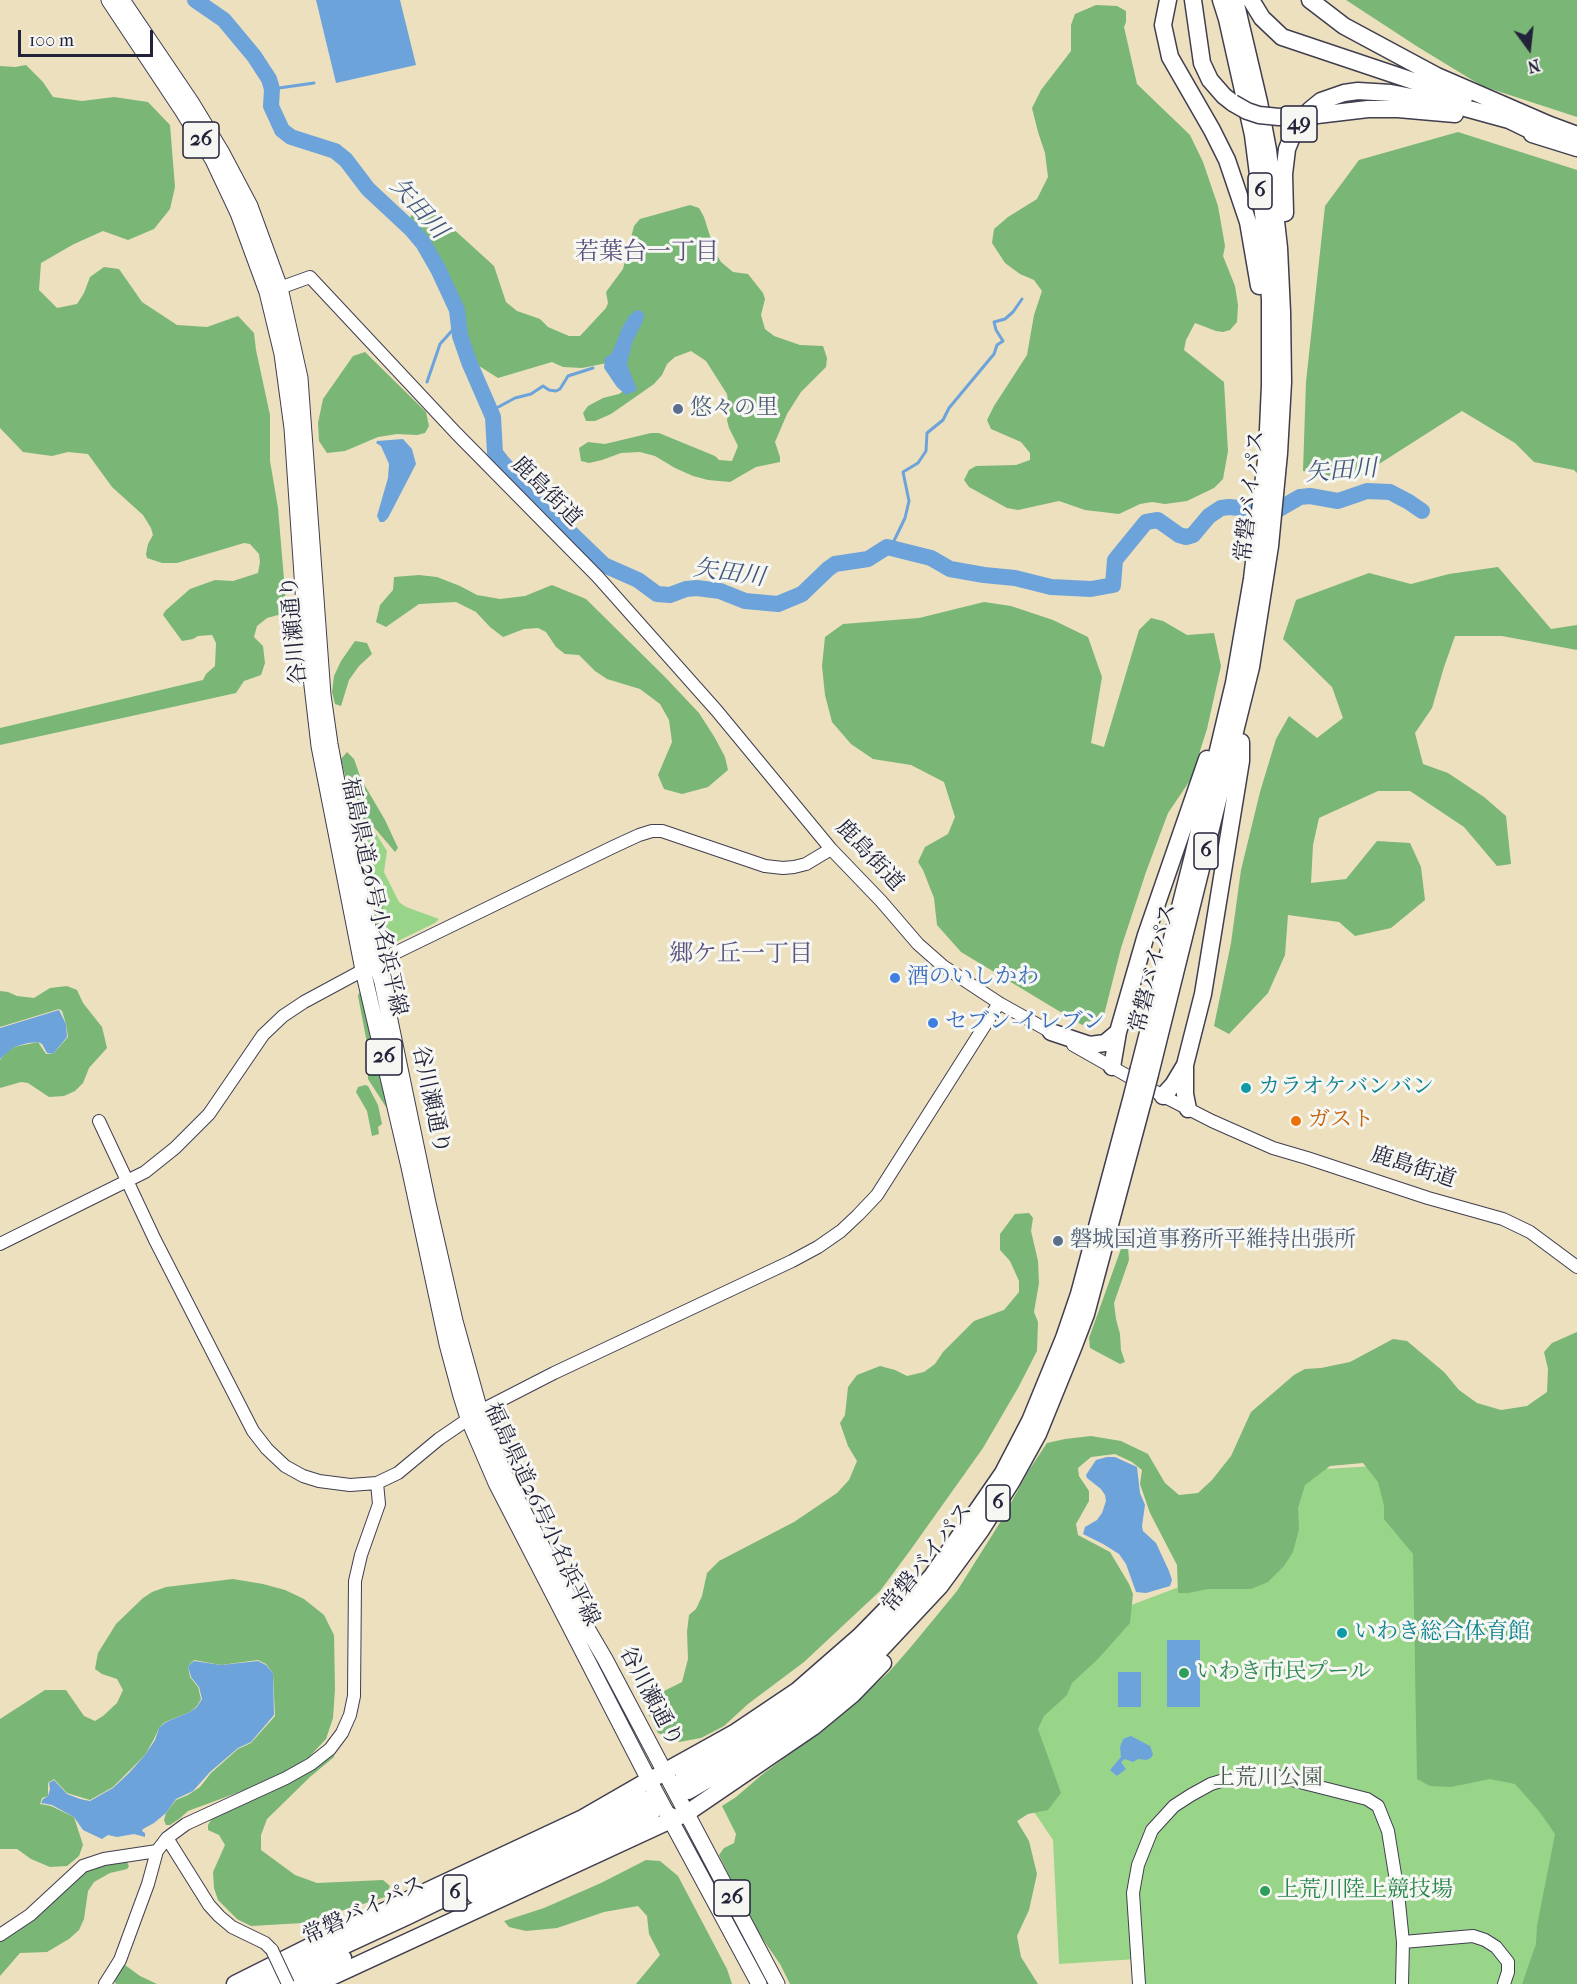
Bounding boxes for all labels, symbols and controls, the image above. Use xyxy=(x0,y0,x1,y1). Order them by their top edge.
scale bar xyxy=(21,18,156,56)
north arrow xyxy=(1499,18,1559,78)
text: 100 m xyxy=(29,30,74,51)
text: N xyxy=(1525,55,1542,77)
road number: 49 xyxy=(1281,106,1317,142)
road number: 26 xyxy=(183,122,219,158)
water label: 矢田川 xyxy=(383,173,453,245)
road number: 6 xyxy=(1248,173,1272,209)
district label: 若葉台一丁目 xyxy=(575,239,719,267)
place label: 悠々の里 xyxy=(690,396,778,422)
marker: 悠々の里 xyxy=(671,402,685,416)
street label: 常磐バイパス xyxy=(1231,429,1271,563)
street label: 鹿島街道 xyxy=(506,452,586,532)
water label: 矢田川 xyxy=(1304,455,1378,489)
water label: 矢田川 xyxy=(691,555,767,593)
street label: 谷川瀬通り xyxy=(277,574,313,686)
street label: 福島県道26号小名浜平線 xyxy=(335,775,411,1019)
street label: 鹿島街道 xyxy=(829,815,909,897)
road number: 6 xyxy=(1194,833,1218,869)
street label: 常磐バイパス xyxy=(1125,901,1183,1035)
district label: 郷ケ丘一丁目 xyxy=(669,941,813,969)
place label: 酒のいしかわ xyxy=(907,965,1039,991)
marker: 酒のいしかわ xyxy=(888,971,902,985)
place label: セブン-イレブン xyxy=(945,1010,1105,1036)
marker: セブン-イレブン xyxy=(926,1016,940,1030)
road number: 26 xyxy=(366,1039,402,1075)
street label: 谷川瀬通り xyxy=(406,1043,454,1157)
place label: カラオケバンバン xyxy=(1258,1075,1434,1101)
marker: カラオケバンバン xyxy=(1239,1081,1253,1095)
place label: ガスト xyxy=(1308,1108,1374,1134)
marker: ガスト xyxy=(1289,1114,1303,1128)
street label: 鹿島街道 xyxy=(1367,1142,1459,1194)
place label: 磐城国道事務所平維持出張所 xyxy=(1070,1228,1356,1254)
marker: 磐城国道事務所平維持出張所 xyxy=(1051,1234,1065,1248)
street label: 福島県道26号小名浜平線 xyxy=(478,1399,604,1631)
road number: 6 xyxy=(986,1485,1010,1521)
street label: 常磐バイパス xyxy=(877,1498,979,1618)
place label: いわき総合体育館 xyxy=(1354,1620,1530,1646)
marker: いわき総合体育館 xyxy=(1335,1626,1349,1640)
street label: 谷川瀬通り xyxy=(613,1642,687,1752)
place label: いわき市民プール xyxy=(1196,1660,1371,1686)
marker: いわき市民プール xyxy=(1177,1666,1191,1680)
park label: 上荒川公園 xyxy=(1213,1766,1323,1792)
street label: 常磐バイパス xyxy=(299,1871,429,1951)
road number: 6 xyxy=(443,1875,467,1911)
place label: 上荒川陸上競技場 xyxy=(1277,1878,1453,1904)
road number: 26 xyxy=(714,1880,750,1916)
marker: 上荒川陸上競技場 xyxy=(1258,1884,1272,1898)

